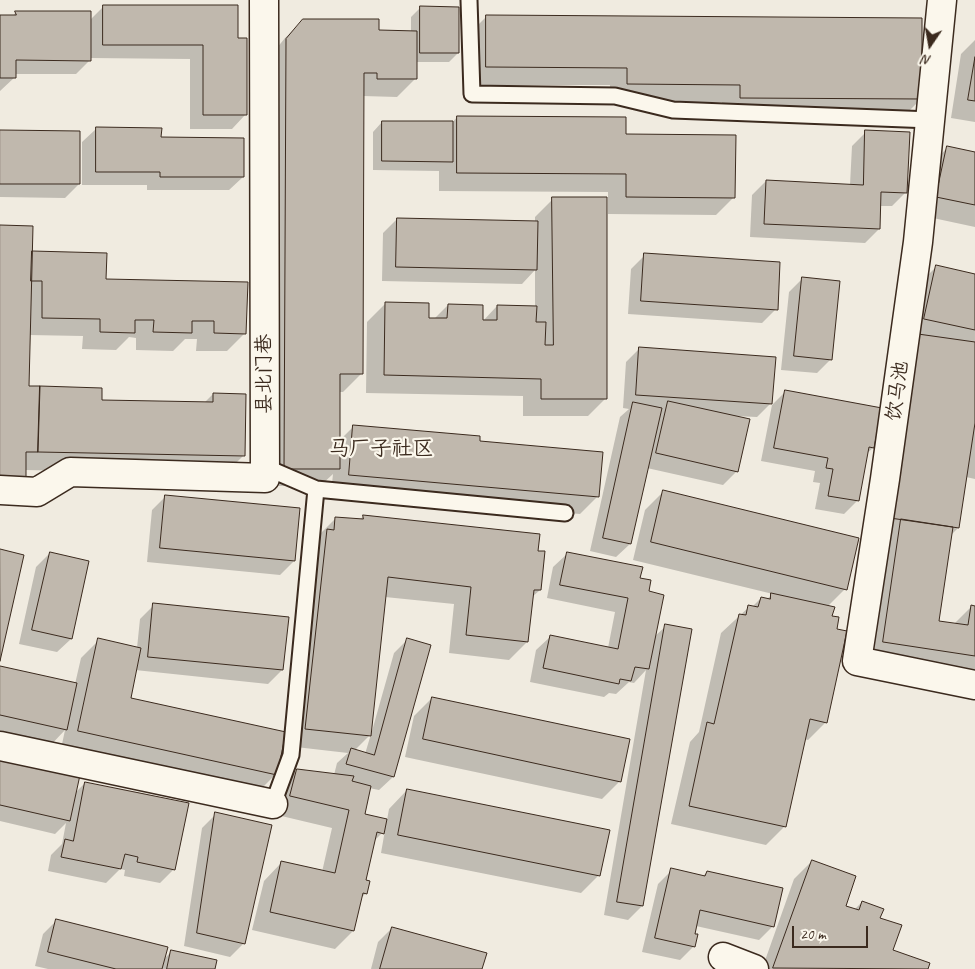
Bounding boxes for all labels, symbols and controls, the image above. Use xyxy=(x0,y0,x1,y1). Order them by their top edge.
north arrow xyxy=(905,20,955,70)
text: N xyxy=(921,51,933,69)
street label: 县北门巷 xyxy=(253,334,277,414)
street label: 饮马池 xyxy=(882,360,914,422)
district label: 马厂子社区 xyxy=(329,436,433,462)
scale bar xyxy=(795,916,871,948)
text: 20 m xyxy=(800,925,826,944)

